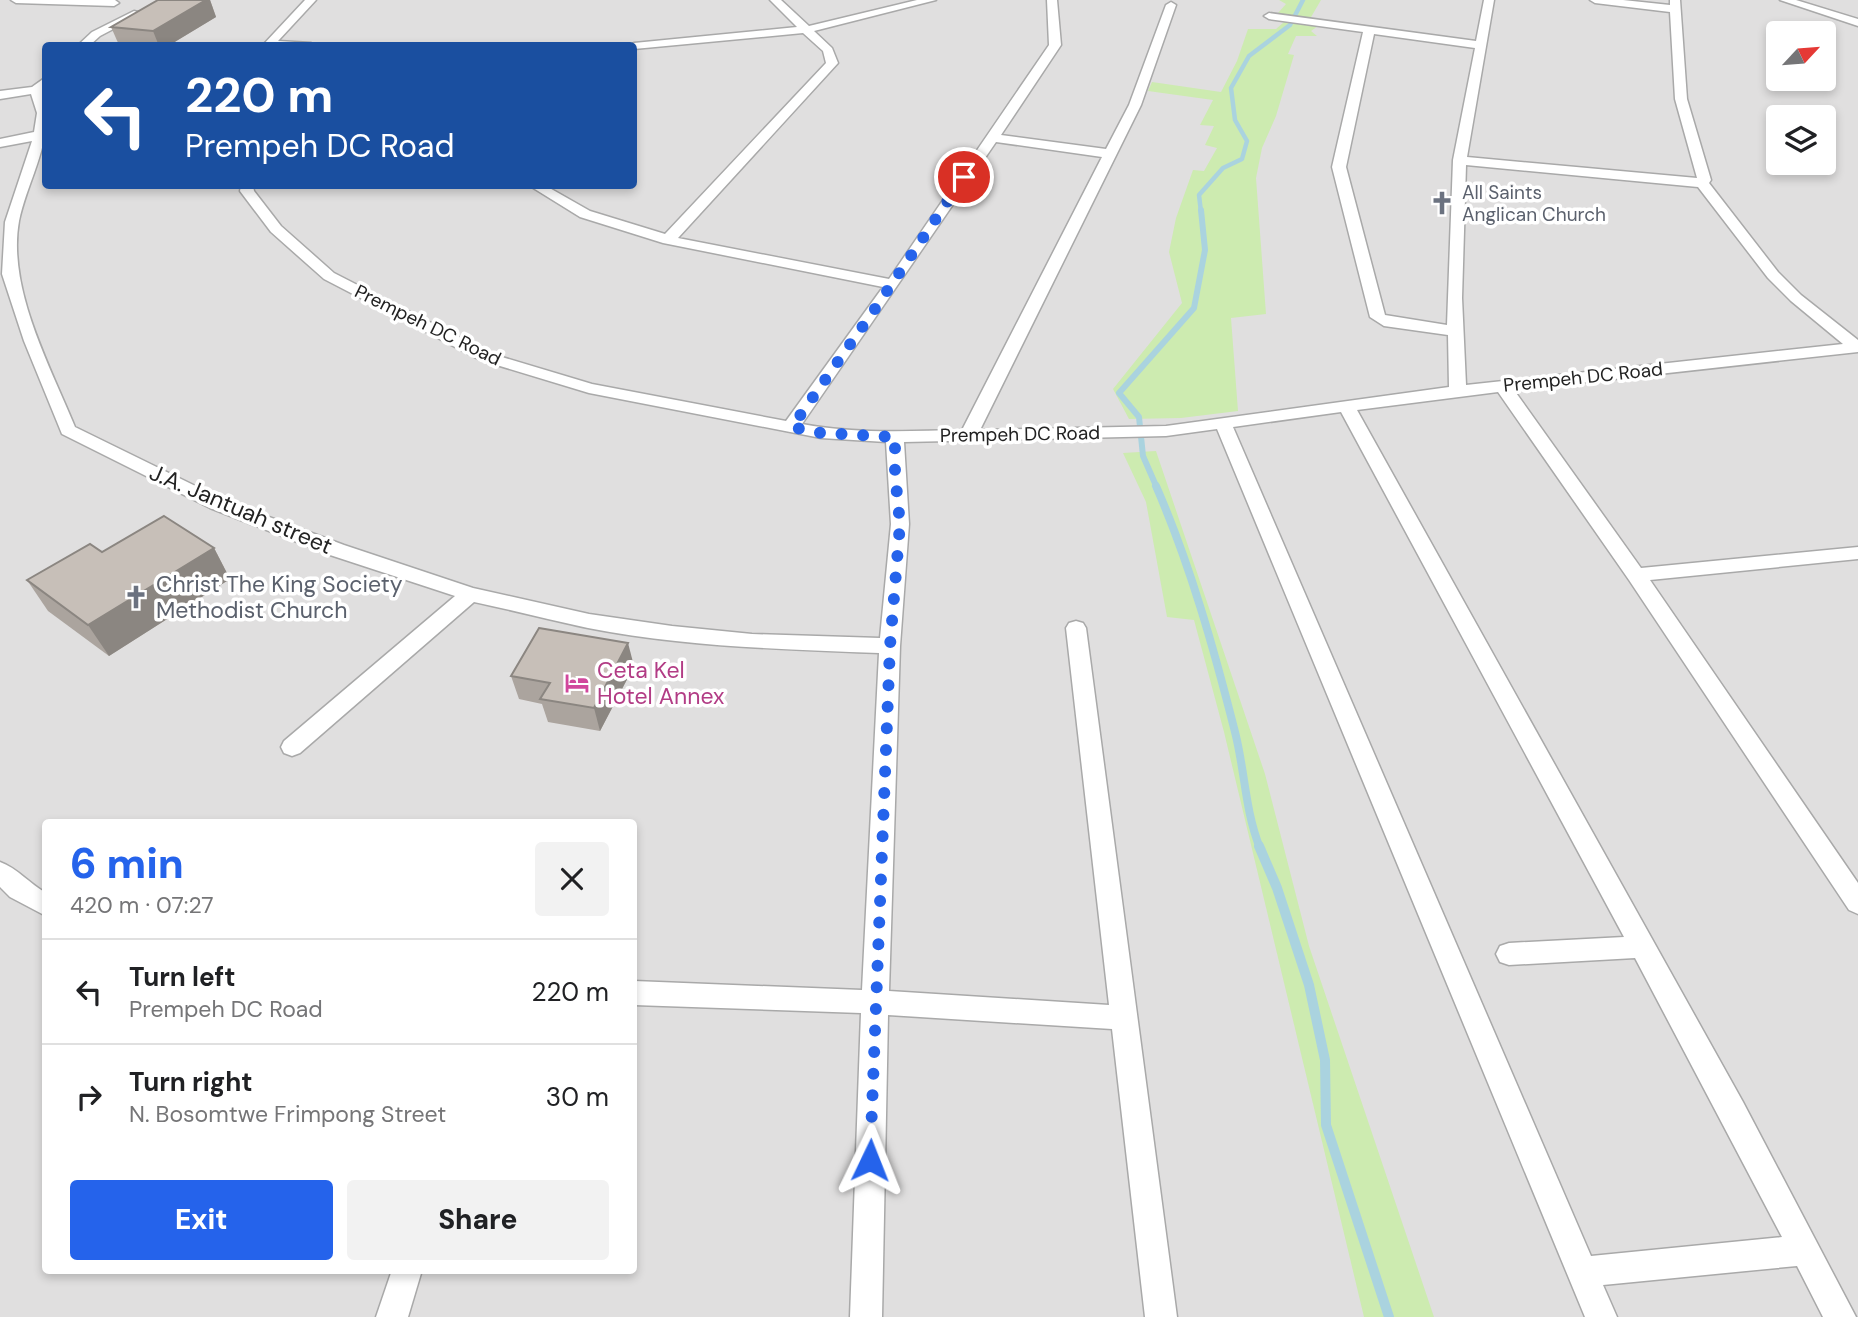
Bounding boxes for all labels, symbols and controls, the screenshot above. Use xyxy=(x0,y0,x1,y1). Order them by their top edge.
north arrow xyxy=(1766,21,1836,91)
map controls xyxy=(1766,21,1836,175)
text: 220 m xyxy=(185,63,333,127)
icon: left xyxy=(70,70,161,161)
button: layers xyxy=(1766,105,1836,175)
text: Prempeh DC Road xyxy=(185,125,455,167)
pin xyxy=(934,147,994,207)
icon: arrive xyxy=(945,158,983,196)
place label: All Saints Anglican Church xyxy=(1462,180,1606,227)
church icon: All Saints Anglican Church xyxy=(1428,189,1456,217)
street label: Prempeh DC Road xyxy=(351,279,505,371)
street label: Prempeh DC Road xyxy=(1502,356,1664,398)
street label: Prempeh DC Road xyxy=(940,420,1100,448)
street label: J.A. Jantuah street xyxy=(145,457,337,561)
place label: Christ The King Society Methodist Church xyxy=(156,569,403,625)
church icon: Christ The King Society Methodist Church xyxy=(122,583,150,611)
place label: Ceta Kel Hotel Annex xyxy=(597,655,724,711)
hotel icon: Ceta Kel Hotel Annex xyxy=(563,669,591,697)
text: 6 min xyxy=(70,836,184,891)
button: close xyxy=(535,842,609,916)
text: 420 m · 07:27 xyxy=(70,890,214,920)
text: Turn left xyxy=(129,960,236,994)
icon: left xyxy=(70,973,108,1011)
text: 220 m xyxy=(531,975,609,1009)
text: Prempeh DC Road xyxy=(129,994,323,1024)
text: Turn right xyxy=(129,1065,253,1099)
icon: right xyxy=(70,1078,108,1116)
text: 30 m xyxy=(546,1080,609,1114)
text: N. Bosomtwe Frimpong Street xyxy=(129,1099,446,1129)
position arrow xyxy=(833,1123,907,1197)
button: Exit xyxy=(70,1180,333,1260)
button: Share xyxy=(347,1180,609,1260)

